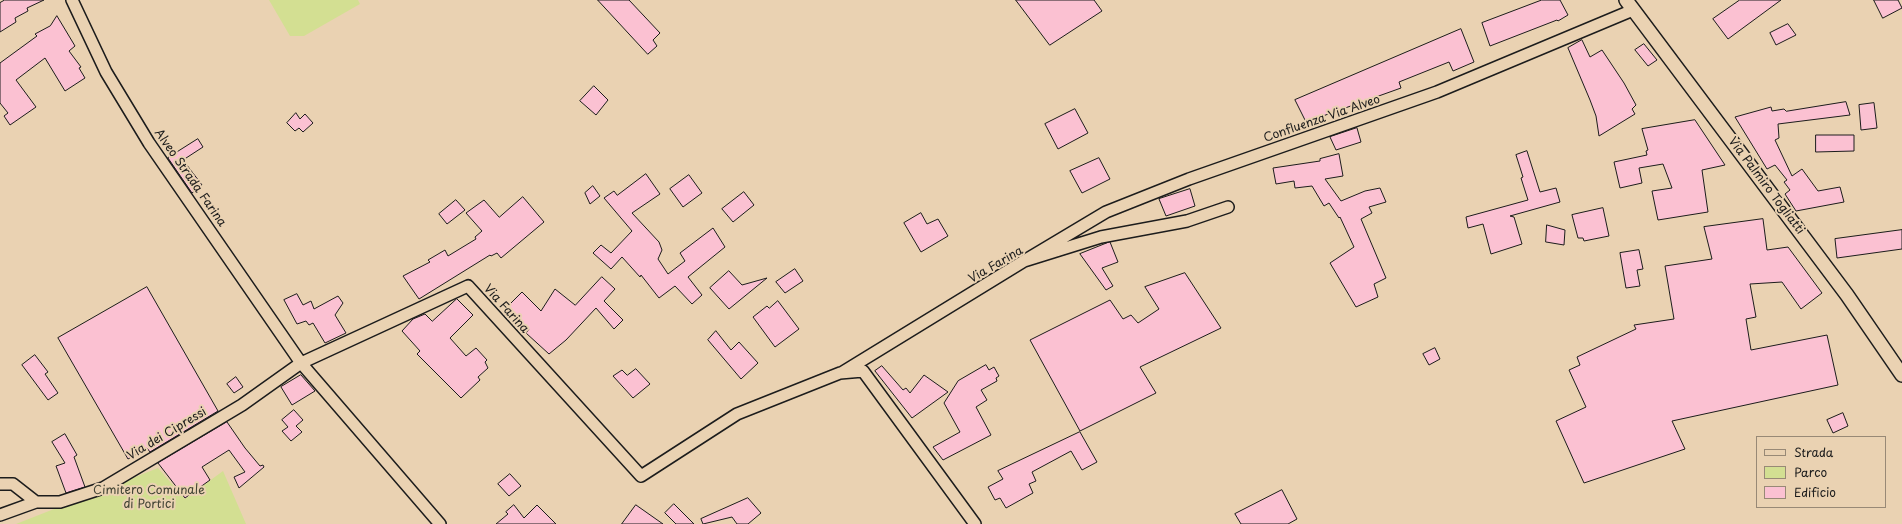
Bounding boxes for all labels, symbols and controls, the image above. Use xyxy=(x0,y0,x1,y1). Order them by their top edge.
street label: Confluenza Via Alveo xyxy=(1262,92,1382,146)
street label: Alveo Strada Farina xyxy=(151,127,229,229)
street label: Via Palmiro Togliatti xyxy=(1725,135,1807,237)
street label: Via Farina xyxy=(966,244,1026,286)
street label: Via Farina xyxy=(480,282,532,336)
street label: Via dei Cipressi xyxy=(125,405,209,463)
legend xyxy=(1756,436,1886,508)
text: Strada xyxy=(1794,443,1833,461)
text: Parco xyxy=(1794,463,1827,481)
text: Edificio xyxy=(1794,483,1836,501)
park label: Cimitero Comunale di Portici xyxy=(93,484,205,512)

